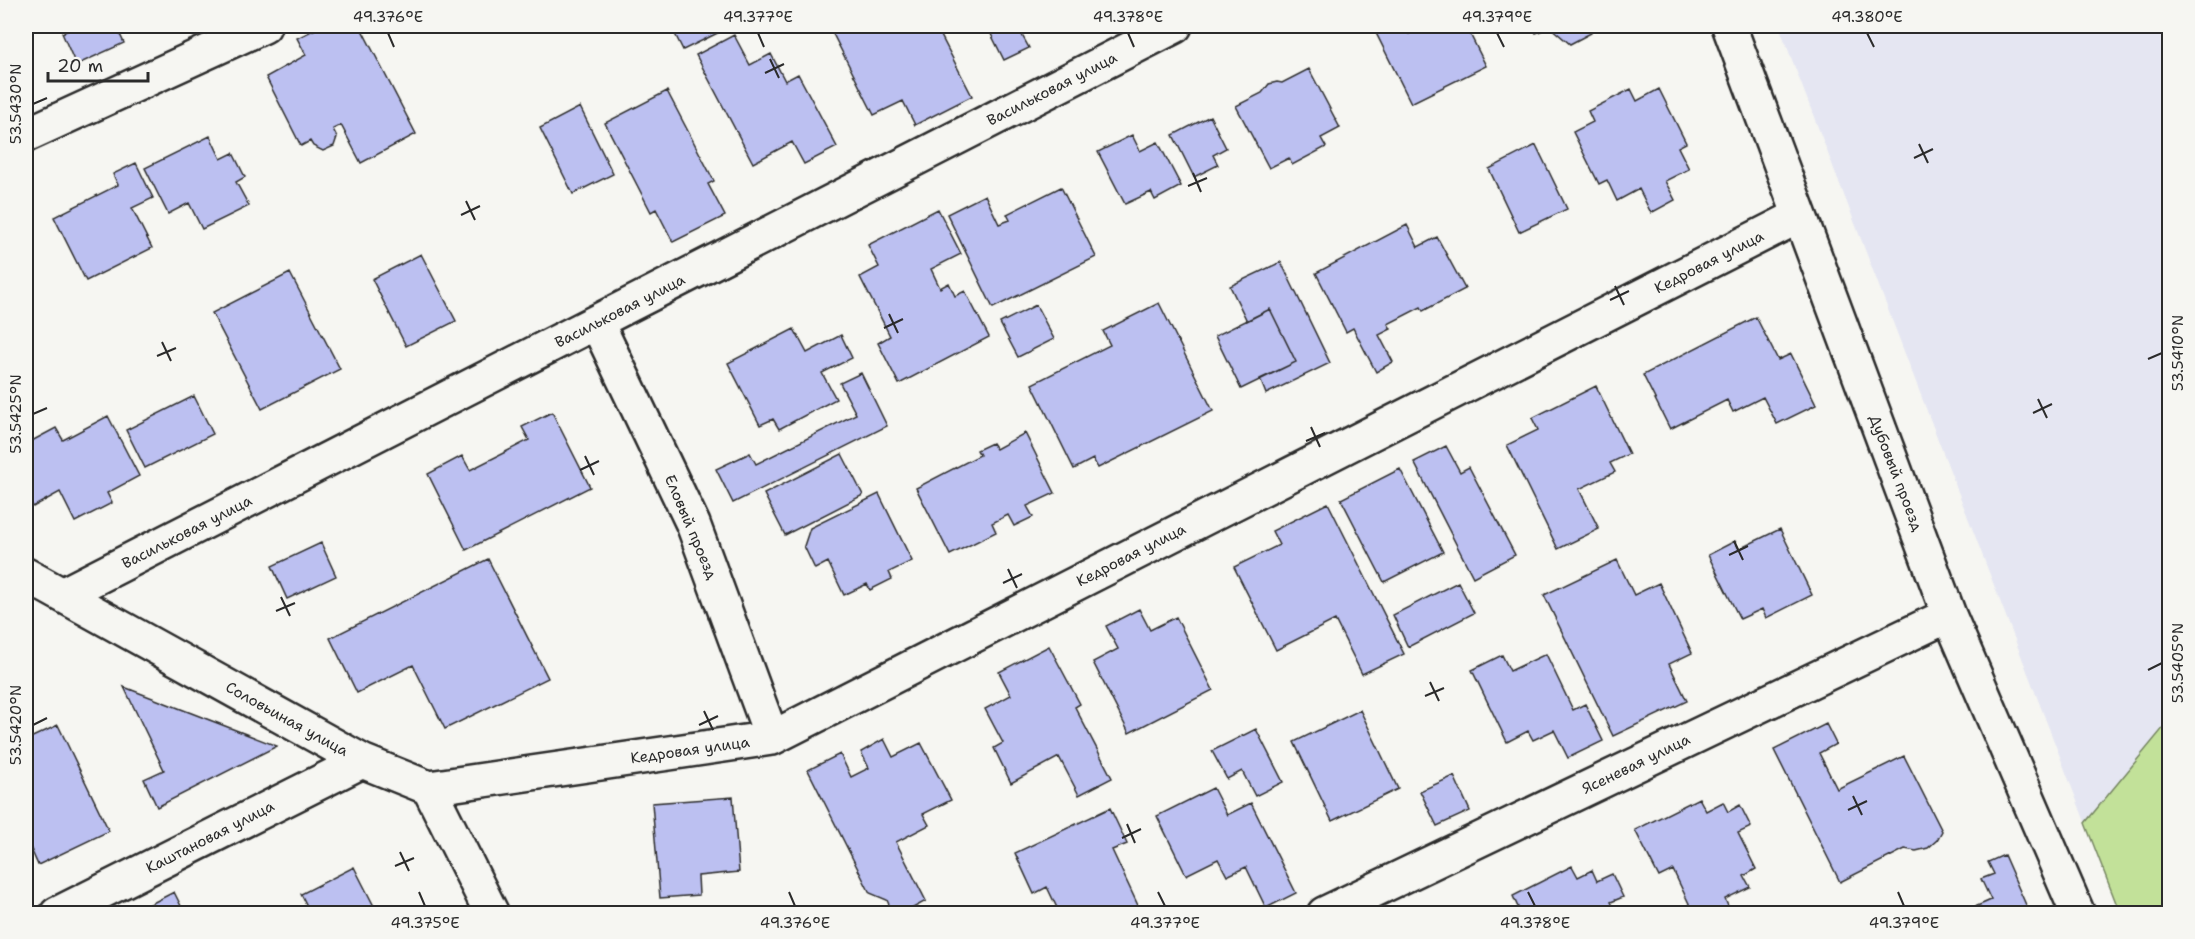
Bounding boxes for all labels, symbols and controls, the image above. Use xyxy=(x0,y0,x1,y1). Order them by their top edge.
text: 49.376°E xyxy=(353,7,423,27)
text: 49.377°E xyxy=(723,7,793,27)
text: 49.378°E xyxy=(1093,7,1163,27)
text: 49.379°E xyxy=(1462,7,1532,27)
text: 49.380°E xyxy=(1831,7,1903,27)
scale bar xyxy=(48,45,148,83)
street label: Васильковая улица xyxy=(984,47,1121,130)
text: 20 m xyxy=(57,54,103,78)
text: 53.5430°N xyxy=(6,64,26,144)
street label: Кедровая улица xyxy=(1651,226,1768,298)
street label: Васильковая улица xyxy=(552,269,689,352)
text: 53.5410°N xyxy=(2168,315,2188,391)
text: 53.5425°N xyxy=(6,374,26,454)
street label: Дубовый проезд xyxy=(1865,412,1928,535)
street label: Еловый проезд xyxy=(660,472,722,583)
street label: Васильковая улица xyxy=(119,490,256,573)
street label: Кедровая улица xyxy=(1073,519,1190,591)
text: 53.5405°N xyxy=(2168,623,2188,703)
street label: Соловьиная улица xyxy=(222,677,352,761)
text: 53.5420°N xyxy=(6,685,26,765)
street label: Ясеневая улица xyxy=(1579,729,1694,799)
street label: Кедровая улица xyxy=(629,732,751,768)
street label: Каштановая улица xyxy=(142,796,278,878)
text: 49.375°E xyxy=(390,913,460,933)
text: 49.376°E xyxy=(760,913,830,933)
text: 49.377°E xyxy=(1130,913,1200,933)
text: 49.378°E xyxy=(1500,913,1570,933)
text: 49.379°E xyxy=(1869,913,1939,933)

